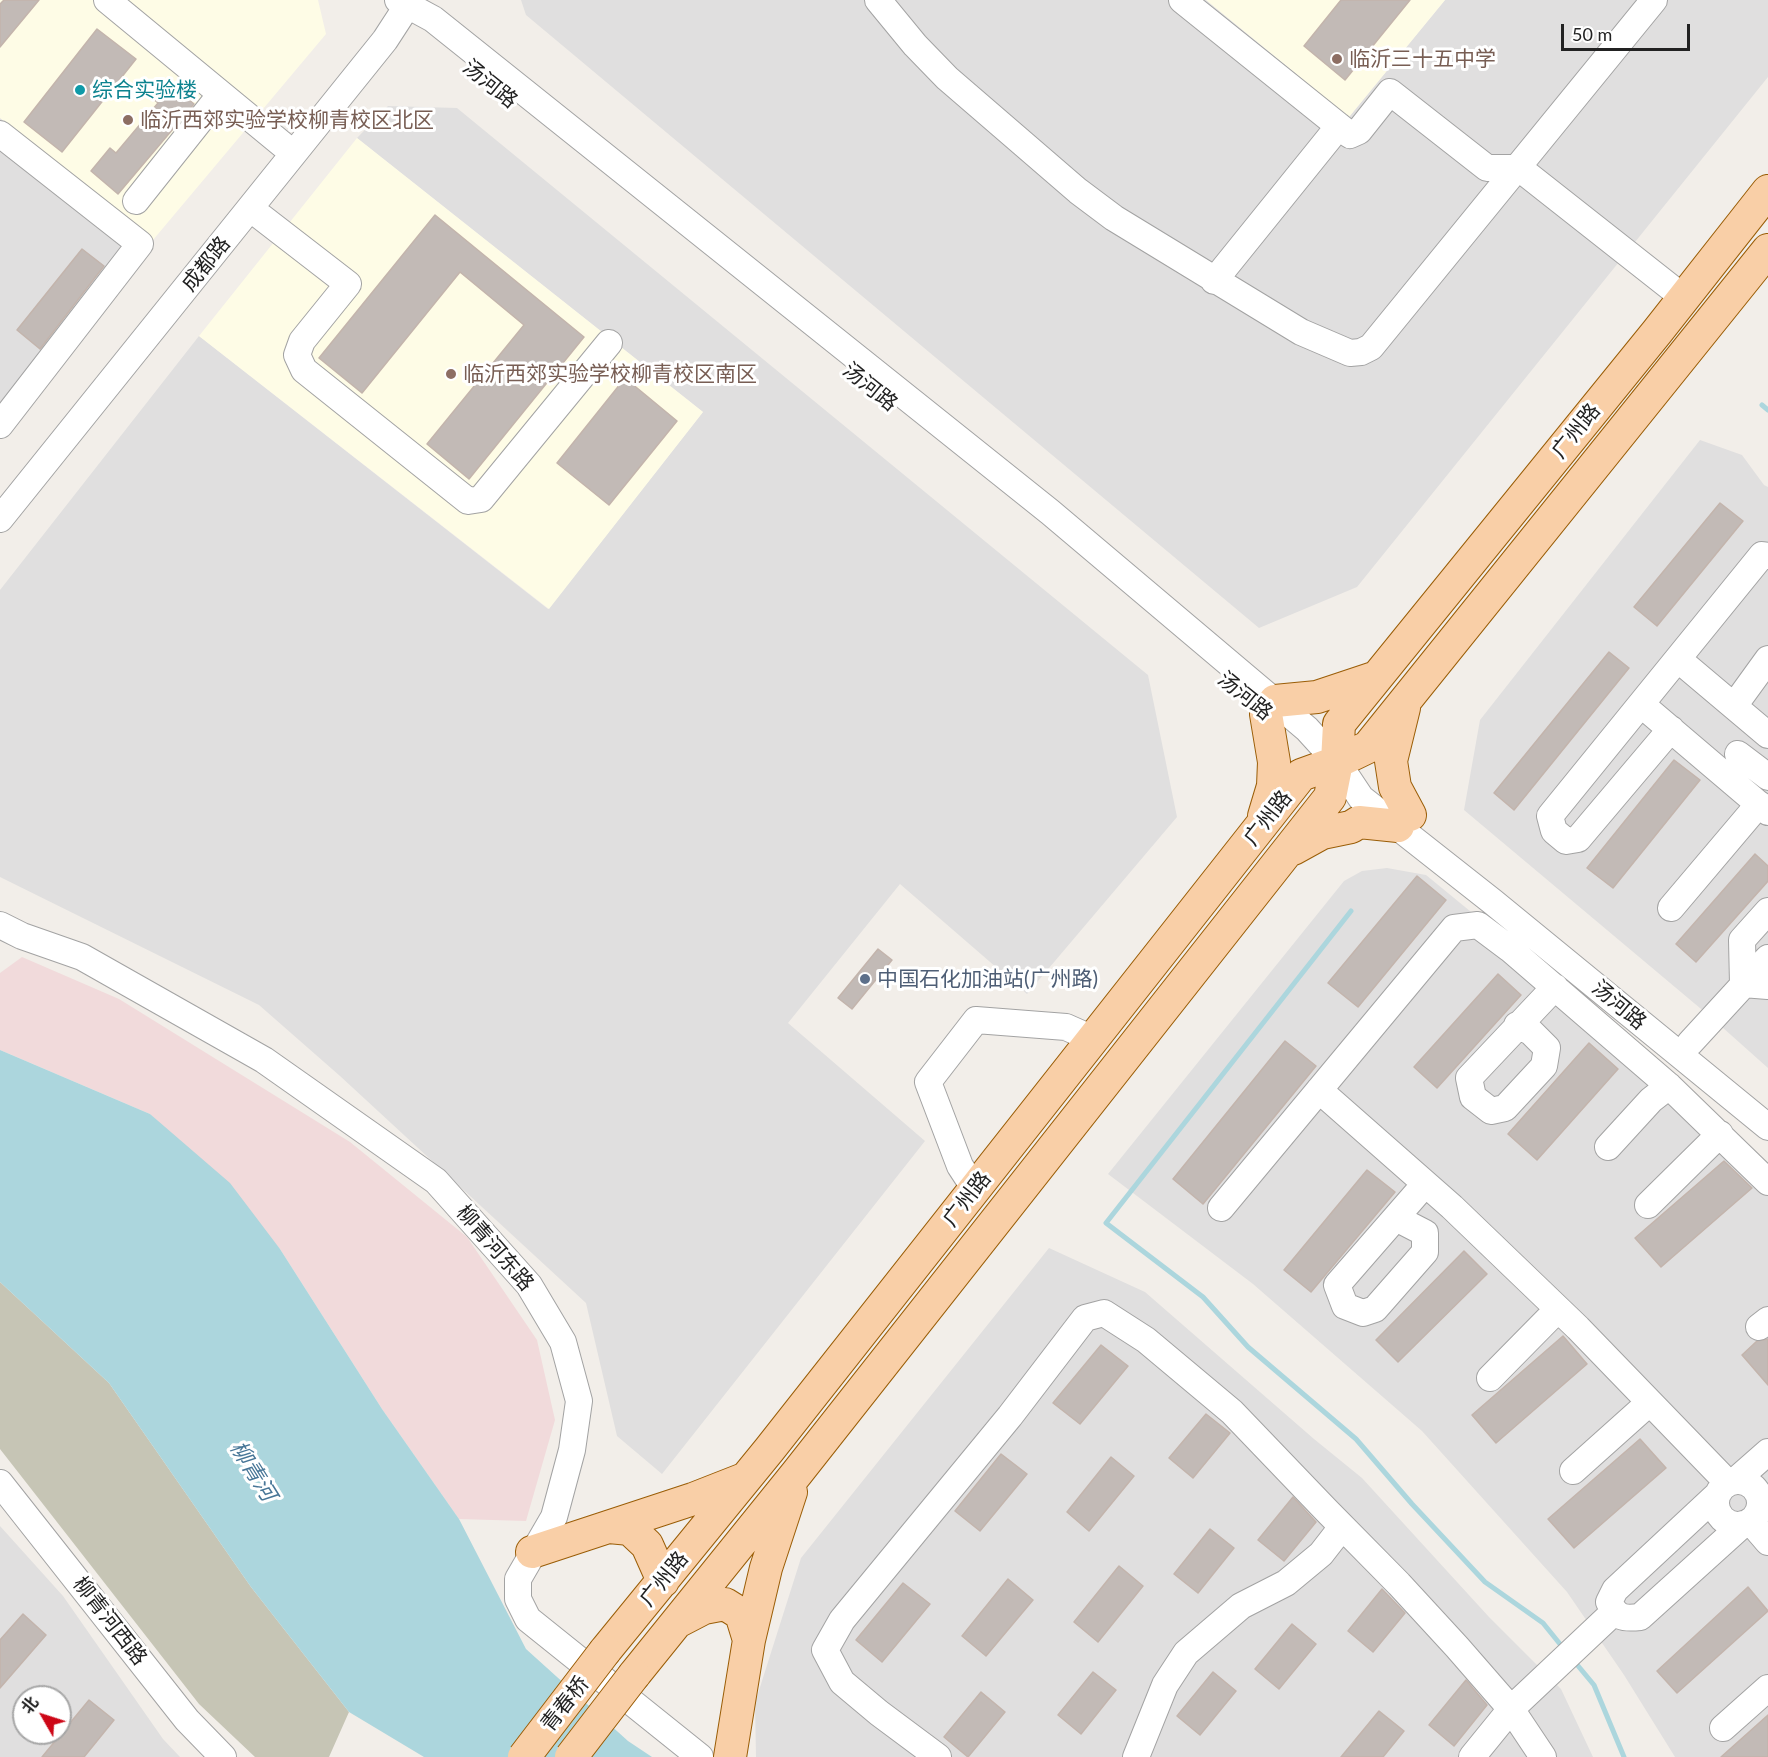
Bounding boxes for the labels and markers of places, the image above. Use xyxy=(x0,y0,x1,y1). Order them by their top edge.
place label: 临沂三十五中学 xyxy=(1349,46,1496,72)
marker: 临沂三十五中学 xyxy=(1330,52,1344,66)
place label: 综合实验楼 xyxy=(92,77,197,103)
marker: 综合实验楼 xyxy=(73,83,87,97)
place label: 临沂西郊实验学校柳青校区北区 xyxy=(140,107,434,133)
marker: 临沂西郊实验学校柳青校区北区 xyxy=(121,113,135,127)
place label: 临沂西郊实验学校柳青校区南区 xyxy=(463,361,757,387)
marker: 临沂西郊实验学校柳青校区南区 xyxy=(444,367,458,381)
place label: 中国石化加油站(广州路) xyxy=(877,966,1098,992)
marker: 中国石化加油站(广州路) xyxy=(858,972,872,986)

